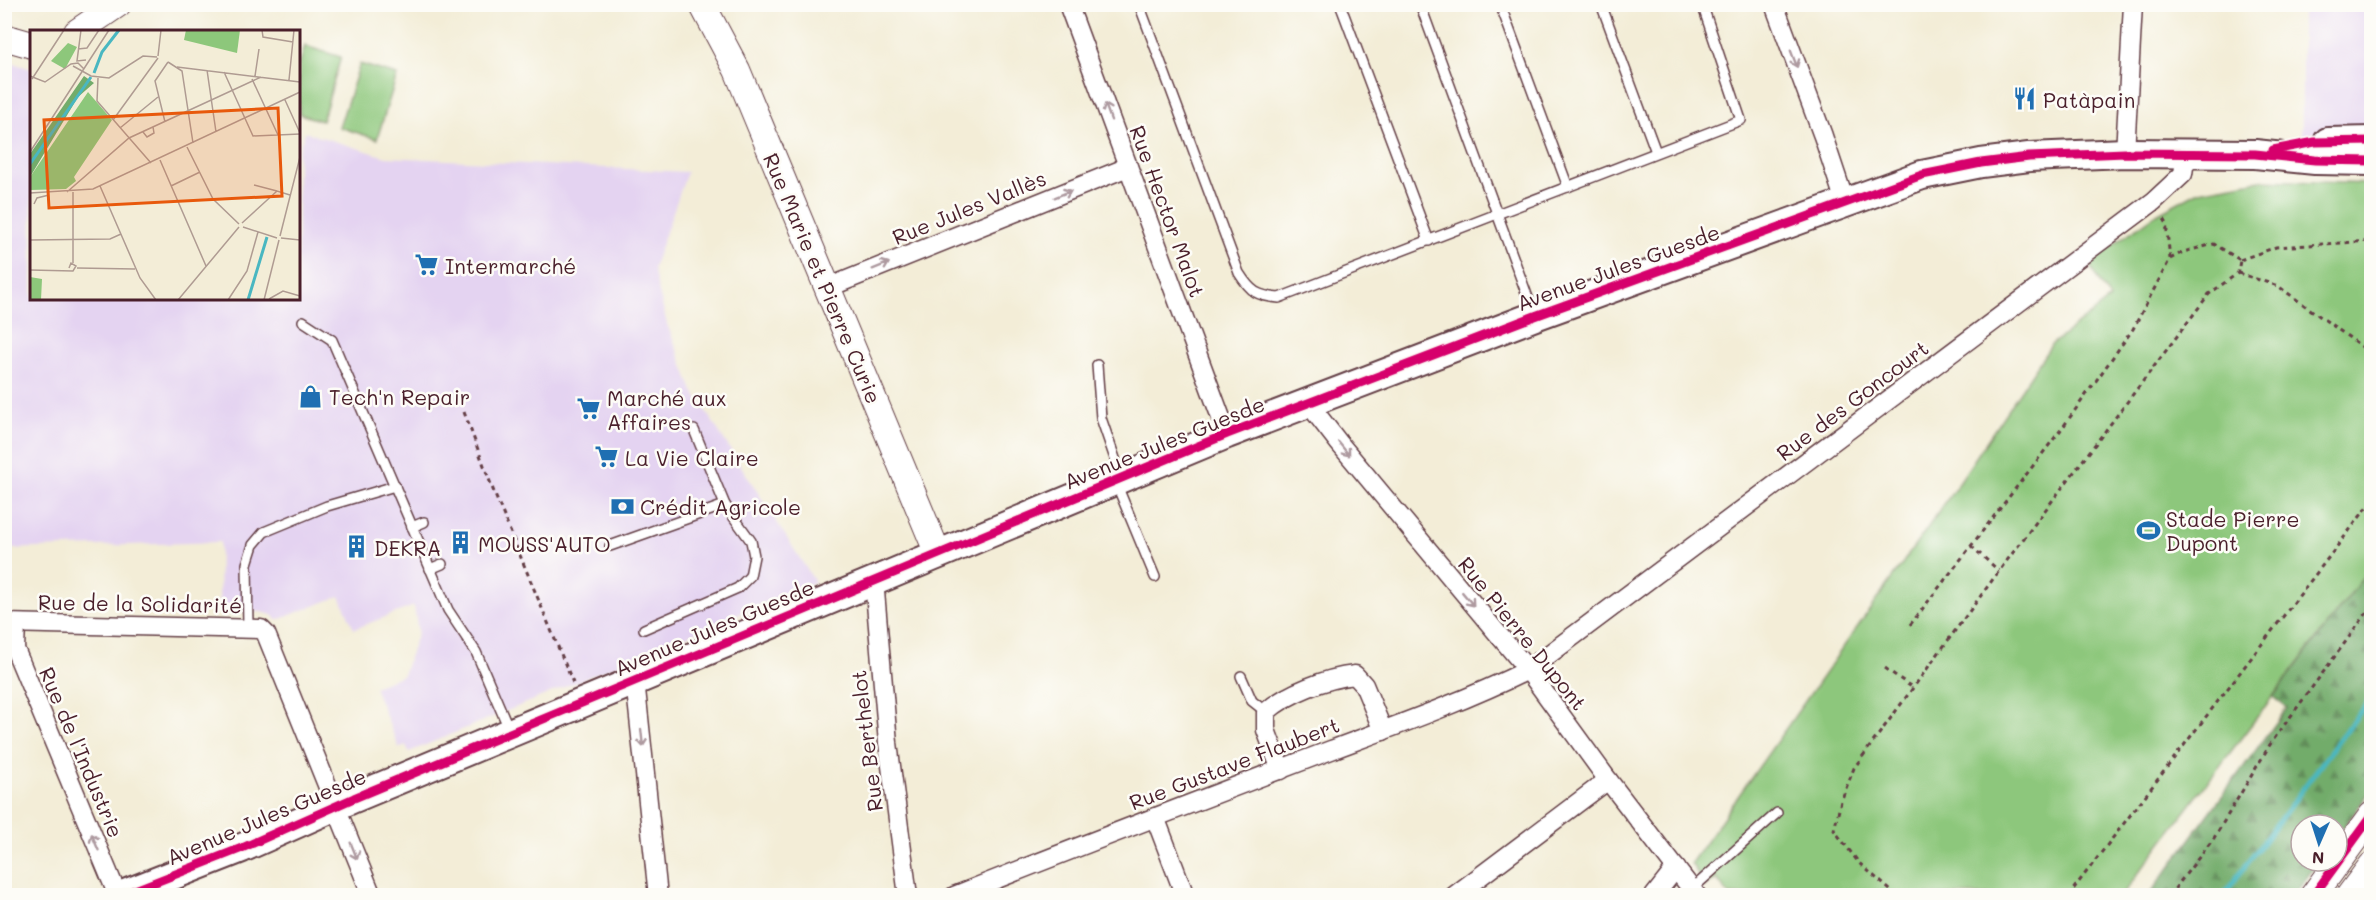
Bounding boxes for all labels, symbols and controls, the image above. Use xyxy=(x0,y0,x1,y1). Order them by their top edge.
inset map xyxy=(30,30,300,300)
one-way arrow xyxy=(1790,49,1801,68)
restaurant icon: Patàpain xyxy=(2012,86,2038,112)
place label: Patàpain xyxy=(2043,86,2135,113)
one-way arrow xyxy=(1101,104,1112,122)
street label: Rue Hector Malot xyxy=(1124,121,1212,301)
street label: Rue Marie et Pierre Curie xyxy=(758,149,888,407)
street label: Rue Jules Vallès xyxy=(888,164,1050,250)
one-way arrow xyxy=(1053,187,1071,198)
street label: Avenue Jules Guesde xyxy=(1513,218,1723,316)
supermarket icon: Intermarché xyxy=(414,252,440,278)
place label: Intermarché xyxy=(445,252,576,279)
one-way arrow xyxy=(872,260,890,271)
street label: Rue des Goncourt xyxy=(1771,334,1933,466)
shop icon: Tech'n Repair xyxy=(298,383,324,409)
place label: Tech'n Repair xyxy=(329,383,470,410)
place label: Marché aux Affaires xyxy=(607,384,727,435)
street label: Avenue Jules Guesde xyxy=(1060,389,1268,495)
supermarket icon: Marché aux Affaires xyxy=(576,396,602,422)
one-way arrow xyxy=(1337,441,1350,457)
supermarket icon: La Vie Claire xyxy=(594,444,620,470)
place label: La Vie Claire xyxy=(625,444,759,471)
bank icon: Crédit Agricole xyxy=(609,493,635,519)
place label: Crédit Agricole xyxy=(640,493,801,520)
place label: Stade Pierre Dupont xyxy=(2166,505,2300,556)
sports icon: Stade Pierre Dupont xyxy=(2135,517,2161,543)
building icon: MOUSS'AUTO xyxy=(447,530,473,556)
place label: MOUSS'AUTO xyxy=(478,530,611,557)
building icon: DEKRA xyxy=(343,534,369,560)
place label: DEKRA xyxy=(374,534,441,561)
street label: Rue Pierre Dupont xyxy=(1453,551,1593,715)
street label: Avenue Jules Guesde xyxy=(610,573,818,681)
street label: Rue de la Solidarité xyxy=(38,588,242,618)
one-way arrow xyxy=(1462,591,1475,607)
street label: Rue de l'Industrie xyxy=(34,663,130,841)
street label: Rue Berthelot xyxy=(844,669,888,813)
street label: Rue Gustave Flaubert xyxy=(1125,710,1343,816)
one-way arrow xyxy=(637,728,648,748)
street label: Avenue Jules Guesde xyxy=(162,762,370,870)
north arrow xyxy=(2289,813,2349,873)
one-way arrow xyxy=(89,833,100,851)
one-way arrow xyxy=(349,841,360,860)
text: N xyxy=(2312,848,2325,869)

